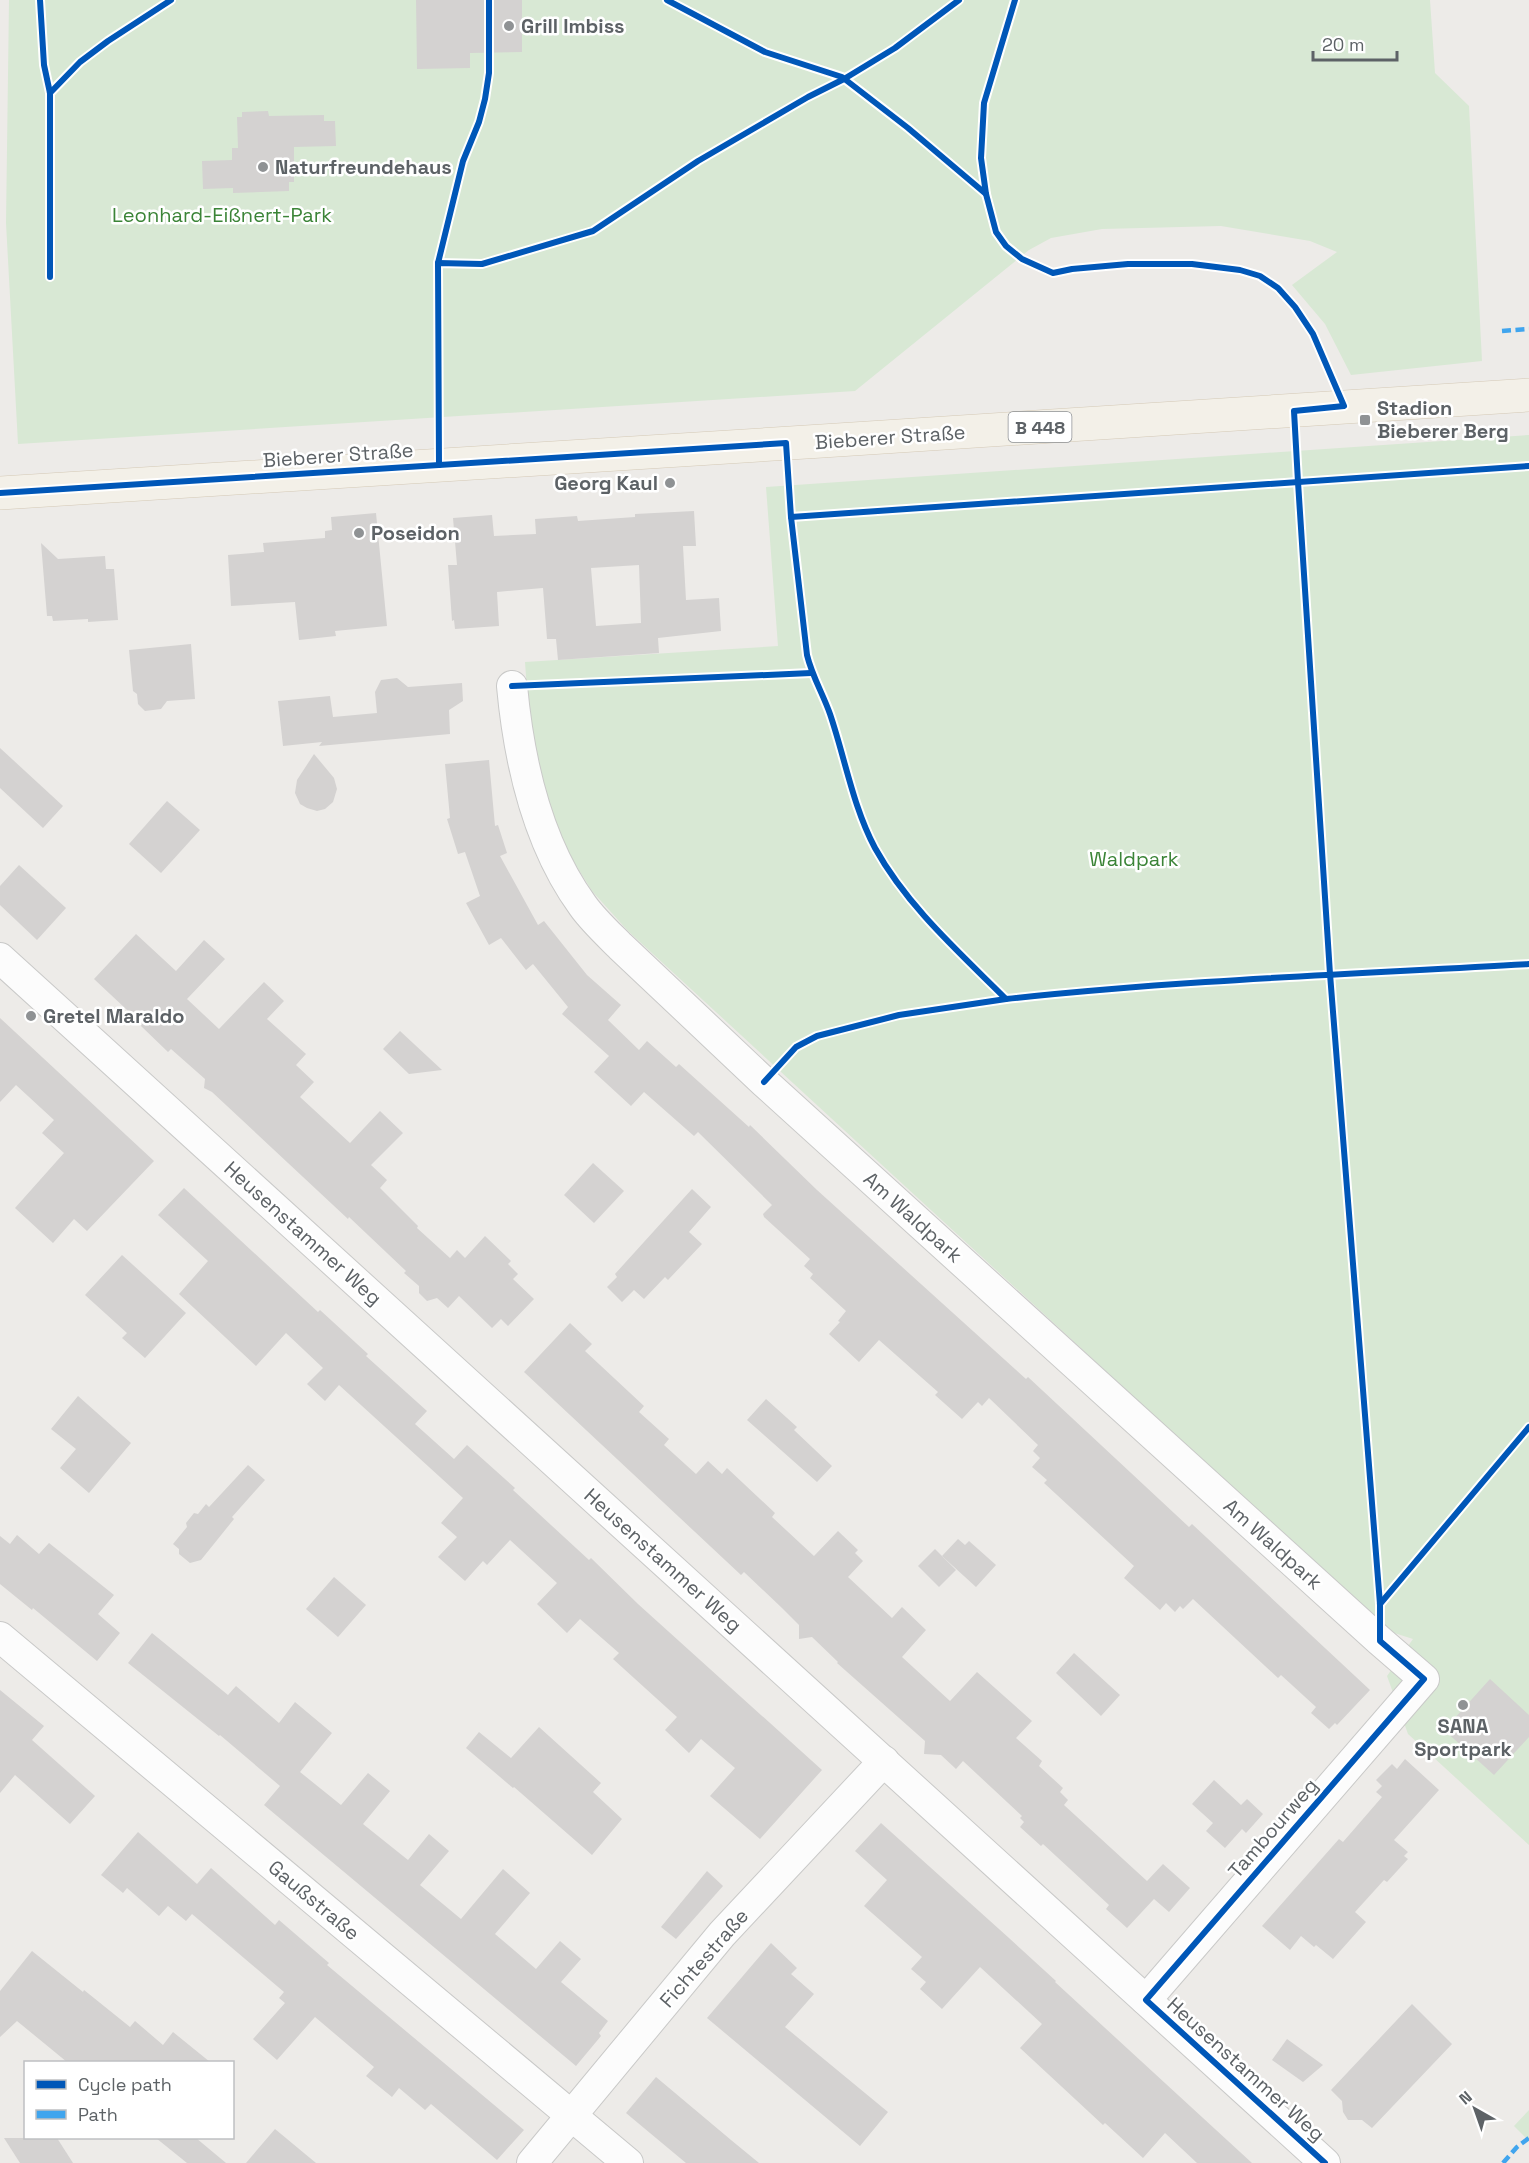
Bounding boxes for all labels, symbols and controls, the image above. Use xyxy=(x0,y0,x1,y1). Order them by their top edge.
place label: Grill Imbiss xyxy=(521,13,625,39)
marker: Grill Imbiss xyxy=(502,19,516,33)
scale bar xyxy=(1313,24,1397,62)
text: 20 m xyxy=(1322,33,1365,56)
place label: Naturfreundehaus xyxy=(275,154,452,180)
marker: Naturfreundehaus xyxy=(256,160,270,174)
park label: Leonhard-Eißnert-Park xyxy=(112,202,332,228)
place label: Stadion Bieberer Berg xyxy=(1377,395,1509,444)
road number: B 448 xyxy=(1008,412,1072,442)
marker: Stadion Bieberer Berg xyxy=(1358,413,1372,427)
street label: Bieberer Straße xyxy=(814,419,966,455)
street label: Bieberer Straße xyxy=(262,437,414,473)
place label: Georg Kaul xyxy=(554,470,658,496)
marker: Georg Kaul xyxy=(663,476,677,490)
place label: Poseidon xyxy=(371,520,460,546)
marker: Poseidon xyxy=(352,526,366,540)
park label: Waldpark xyxy=(1089,846,1179,872)
place label: Gretel Maraldo xyxy=(43,1003,184,1029)
marker: Gretel Maraldo xyxy=(24,1009,38,1023)
street label: Heusenstammer Weg xyxy=(219,1155,387,1311)
street label: Am Waldpark xyxy=(858,1166,968,1268)
street label: Heusenstammer Weg xyxy=(579,1482,747,1638)
street label: Am Waldpark xyxy=(1218,1493,1328,1595)
marker: SANA Sportpark xyxy=(1456,1698,1470,1712)
place label: SANA Sportpark xyxy=(1414,1713,1512,1762)
street label: Tambourweg xyxy=(1222,1773,1324,1883)
street label: Gaußstraße xyxy=(263,1854,365,1946)
street label: Fichtestraße xyxy=(654,1903,754,2013)
street label: Heusenstammer Weg xyxy=(1162,1991,1330,2147)
legend xyxy=(24,2061,234,2139)
text: Cycle path xyxy=(78,2073,172,2096)
north arrow xyxy=(1445,2079,1505,2139)
text: N xyxy=(1455,2086,1477,2109)
text: Path xyxy=(78,2103,118,2126)

